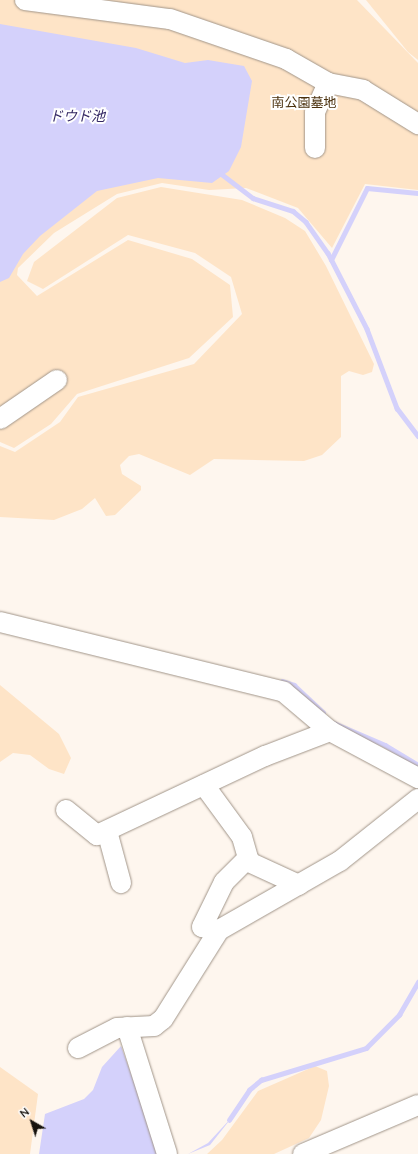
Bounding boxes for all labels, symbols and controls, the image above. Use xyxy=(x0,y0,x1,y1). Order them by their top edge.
park label: 南公園墓地 xyxy=(272,94,336,110)
water label: ドウド池 xyxy=(49,108,105,124)
north arrow xyxy=(12,1102,52,1142)
text: N xyxy=(17,1105,32,1121)

